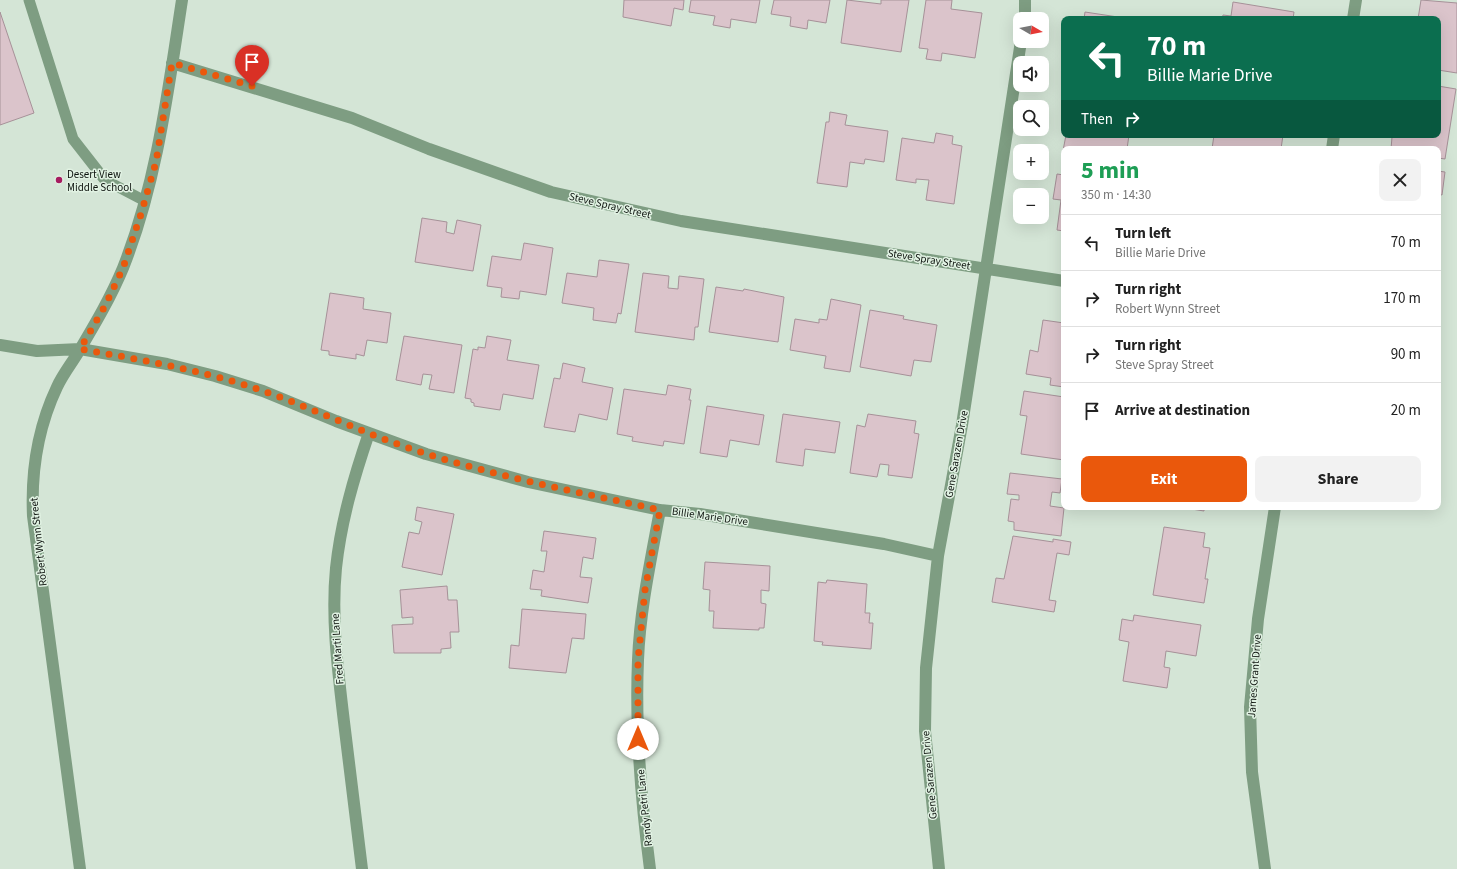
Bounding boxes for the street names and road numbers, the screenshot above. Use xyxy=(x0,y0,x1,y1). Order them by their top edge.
street label: Steve Spray Street xyxy=(568,189,652,222)
street label: Steve Spray Street xyxy=(887,246,972,273)
street label: Gene Sarazen Drive xyxy=(941,409,972,499)
street label: Robert Wynn Street xyxy=(26,497,51,587)
street label: Billie Marie Drive xyxy=(671,504,749,529)
street label: Fred Marti Lane xyxy=(328,612,347,685)
street label: James Grant Drive xyxy=(1244,633,1265,718)
street label: Gene Sarazen Drive xyxy=(918,730,941,820)
street label: Randy Petri Lane xyxy=(633,768,656,847)

